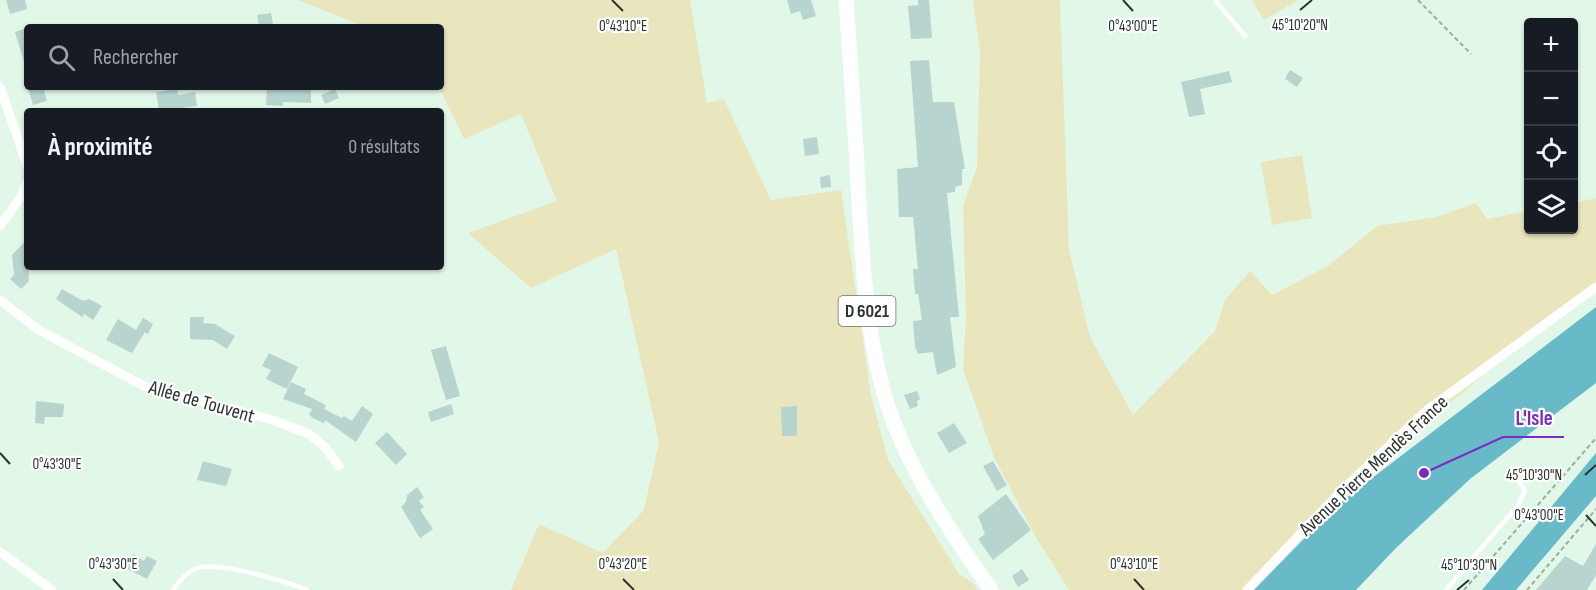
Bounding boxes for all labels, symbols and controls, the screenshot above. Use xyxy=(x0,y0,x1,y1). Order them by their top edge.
text: 45°10'20"N xyxy=(1272,16,1328,35)
text: 0°43'10"E xyxy=(599,17,647,36)
text: 0°43'00"E xyxy=(1108,17,1158,36)
map controls xyxy=(1524,18,1578,234)
button: + xyxy=(1524,18,1578,72)
search box xyxy=(24,24,444,90)
icon: search xyxy=(45,41,78,74)
text: Rechercher xyxy=(93,44,178,71)
button: − xyxy=(1524,72,1578,126)
button: locate xyxy=(1524,126,1578,180)
text: À proximité xyxy=(48,132,153,163)
text: 0 résultats xyxy=(348,135,420,159)
button: layers xyxy=(1524,180,1578,234)
road number: D 6021 xyxy=(838,296,896,326)
street label: Allée de Touvent xyxy=(145,375,257,429)
street label: Avenue Pierre Mendès France xyxy=(1293,390,1453,542)
callout: L'Isle xyxy=(1503,398,1564,437)
text: L'Isle xyxy=(1515,406,1553,431)
text: 0°43'30"E xyxy=(32,455,82,474)
text: 45°10'30"N xyxy=(1506,466,1562,485)
text: 0°43'00"E xyxy=(1514,506,1564,525)
text: 0°43'30"E xyxy=(88,555,138,574)
text: 0°43'20"E xyxy=(598,555,648,574)
text: 0°43'10"E xyxy=(1110,555,1158,574)
text: 45°10'30"N xyxy=(1441,556,1497,575)

